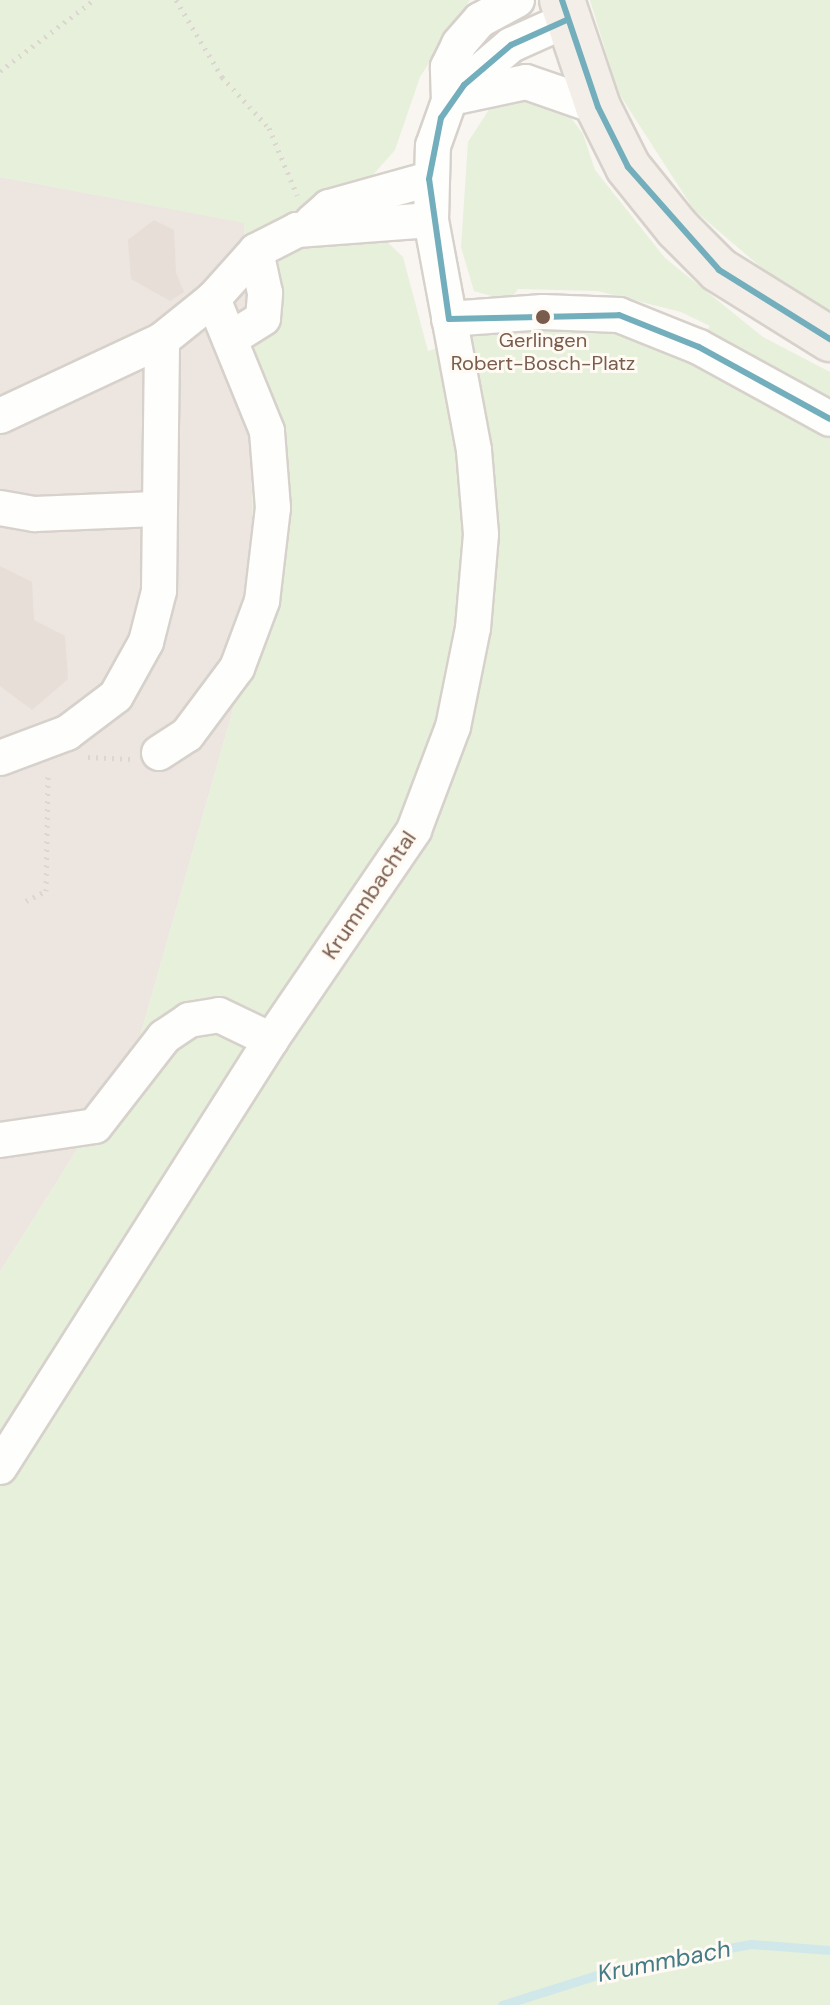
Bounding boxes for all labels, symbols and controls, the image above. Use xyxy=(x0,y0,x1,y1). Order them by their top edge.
marker: Gerlingen Robert-Bosch-Platz xyxy=(535,309,551,325)
place label: Gerlingen Robert-Bosch-Platz xyxy=(451,328,635,375)
street label: Krummbachtal xyxy=(316,826,422,964)
water label: Krummbach xyxy=(595,1934,733,1988)

